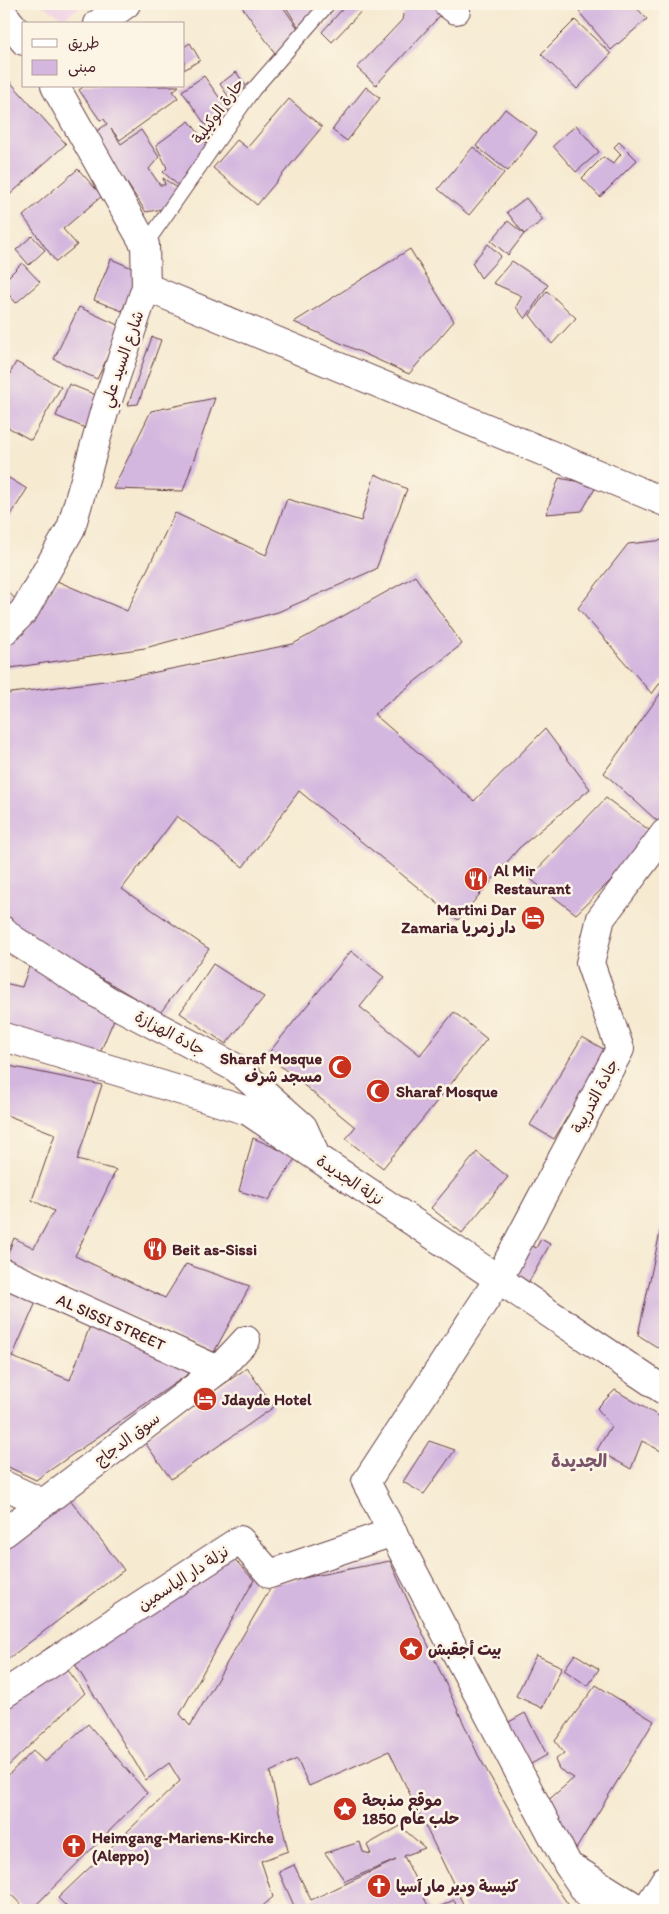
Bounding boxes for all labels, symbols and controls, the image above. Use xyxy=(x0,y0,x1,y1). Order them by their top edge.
legend xyxy=(22,22,185,88)
text: طريق xyxy=(68,34,100,52)
text: مبنى xyxy=(68,58,96,77)
street label: حارة الوكيلية xyxy=(188,74,249,148)
street label: شارع السيد علي xyxy=(97,308,152,412)
place label: Al Mir Restaurant xyxy=(493,861,571,898)
restaurant icon: Al Mir Restaurant xyxy=(463,866,489,892)
place label: Martini Dar Zamaria دار زمريا xyxy=(401,900,517,937)
hotel icon: Martini Dar Zamaria دار زمريا xyxy=(520,905,546,931)
street label: جادة الهزازة xyxy=(132,1007,208,1059)
place label: Sharaf Mosque مسجد شرف xyxy=(220,1049,322,1086)
mosque icon: Sharaf Mosque مسجد شرف xyxy=(327,1054,353,1080)
street label: جادة التدريبة xyxy=(568,1056,622,1136)
mosque icon: Sharaf Mosque xyxy=(365,1078,391,1104)
place label: Sharaf Mosque xyxy=(396,1082,498,1102)
street label: نزلة الجديدة xyxy=(313,1151,387,1209)
restaurant icon: Beit as-Sissi xyxy=(142,1236,168,1262)
place label: Beit as-Sissi xyxy=(172,1240,257,1259)
street label: AL SISSI STREET xyxy=(54,1290,168,1354)
hotel icon: Jdayde Hotel xyxy=(192,1386,218,1412)
place label: Jdayde Hotel xyxy=(221,1390,312,1410)
street label: سوق الدجاج xyxy=(91,1408,164,1471)
district label: الجديدة xyxy=(551,1450,607,1472)
street label: نزلة دار الياسمين xyxy=(134,1542,232,1614)
place icon: بيت أجقبش xyxy=(398,1636,424,1662)
place label: بيت أجقبش xyxy=(428,1639,501,1659)
place label: موقع مذبحة حلب عام 1850 xyxy=(362,1791,459,1831)
place icon: موقع مذبحة حلب عام 1850 xyxy=(332,1796,358,1822)
place label: Heimgang-Mariens-Kirche (Aleppo) xyxy=(92,1828,274,1866)
church icon: Heimgang-Mariens-Kirche (Aleppo) xyxy=(61,1833,87,1859)
church icon: كنيسة ودير مار آسيا xyxy=(366,1873,392,1899)
place label: كنيسة ودير مار آسيا xyxy=(396,1877,518,1897)

